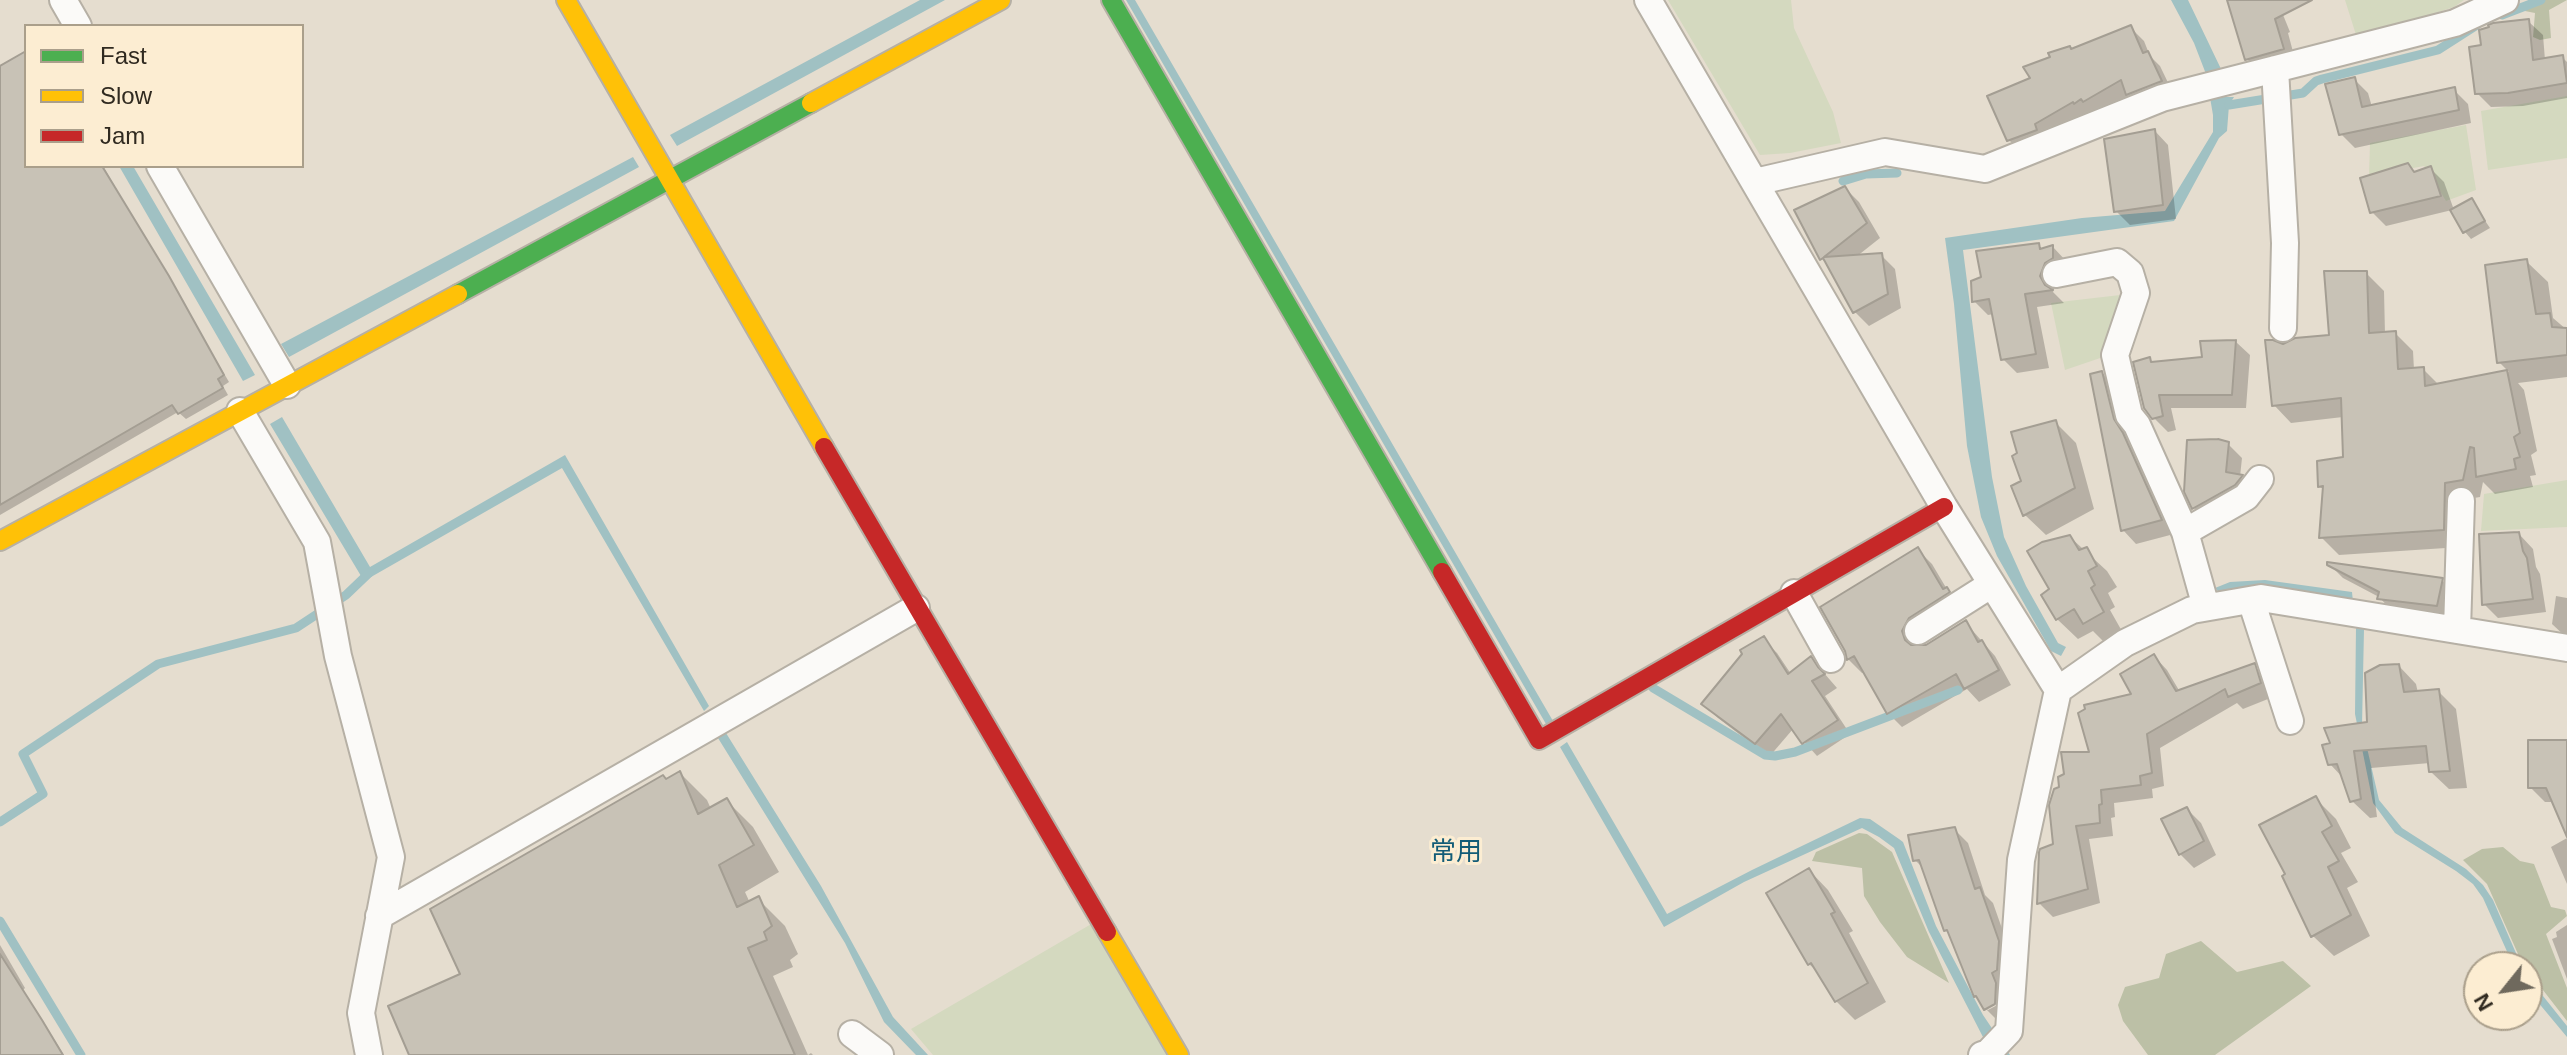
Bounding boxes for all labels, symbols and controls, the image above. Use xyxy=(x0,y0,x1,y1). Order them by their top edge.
legend xyxy=(24,24,304,168)
text: Fast xyxy=(100,42,147,69)
text: Slow xyxy=(100,82,152,109)
text: Jam xyxy=(100,122,145,149)
district label: 常用 xyxy=(1430,837,1482,869)
north arrow xyxy=(2463,951,2543,1031)
text: N xyxy=(2469,989,2498,1015)

